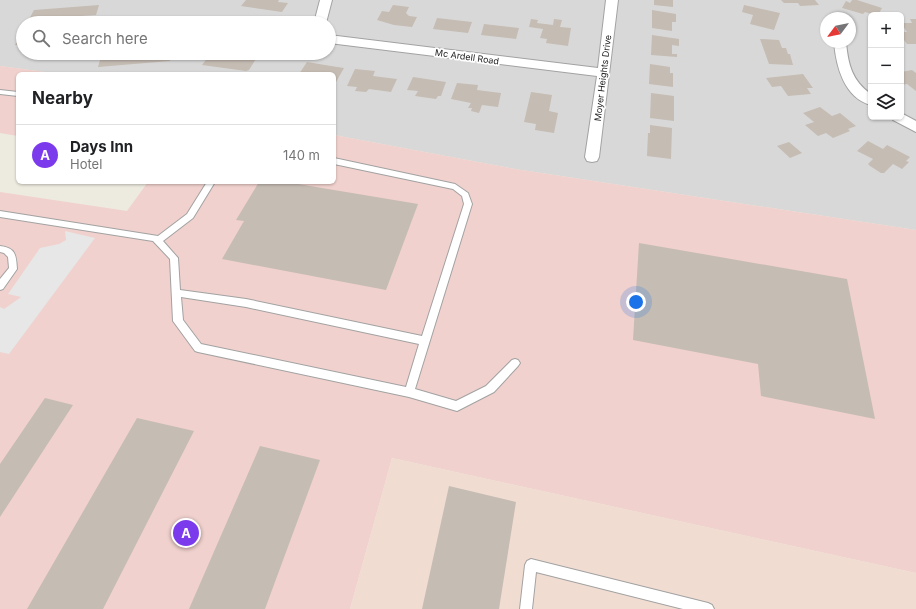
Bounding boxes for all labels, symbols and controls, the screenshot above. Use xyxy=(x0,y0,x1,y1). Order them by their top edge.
north arrow xyxy=(820,12,856,48)
map controls xyxy=(868,12,904,120)
button: + xyxy=(868,12,904,48)
search box xyxy=(16,16,336,60)
icon: search xyxy=(30,27,52,49)
text: Search here xyxy=(62,29,148,48)
street label: Moyer Heights Drive xyxy=(592,34,613,122)
street label: Mc Ardell Road xyxy=(434,47,500,66)
button: − xyxy=(868,48,904,84)
button: layers xyxy=(868,84,904,120)
text: Nearby xyxy=(32,88,93,108)
text: Days Inn xyxy=(70,137,133,156)
text: A xyxy=(40,147,50,163)
text: 140 m xyxy=(283,147,320,163)
text: Hotel xyxy=(70,156,102,172)
your location xyxy=(626,292,646,312)
pin: A xyxy=(173,518,199,548)

